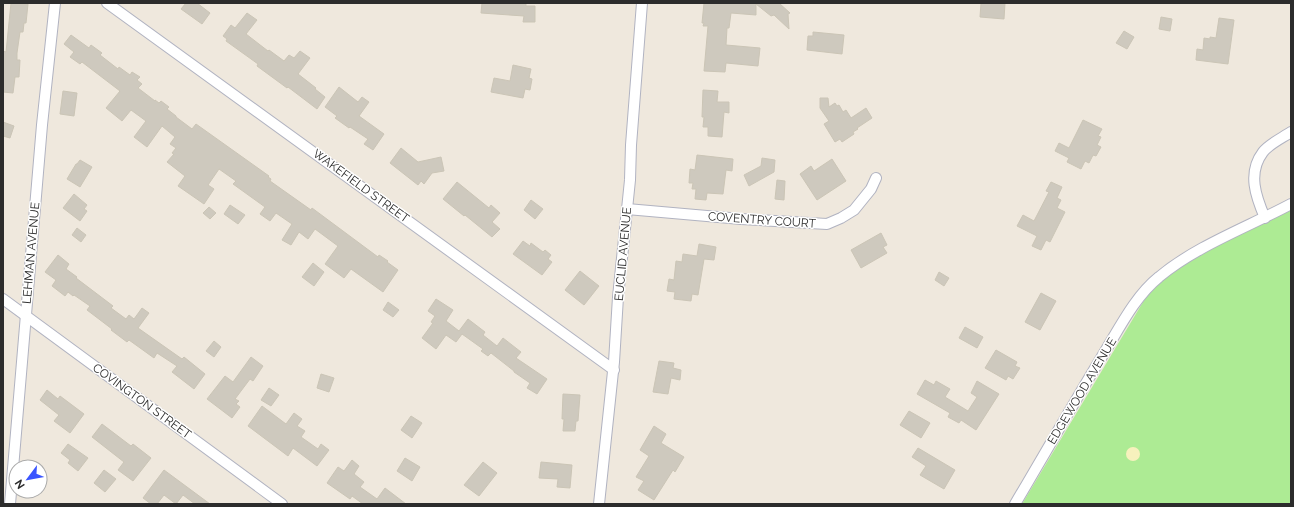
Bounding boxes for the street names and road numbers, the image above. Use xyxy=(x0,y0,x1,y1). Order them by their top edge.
street label: WAKEFIELD STREET xyxy=(310,146,412,226)
street label: LEHMAN AVENUE xyxy=(20,201,42,305)
street label: EUCLID AVENUE xyxy=(612,206,634,302)
street label: COVENTRY COURT xyxy=(708,209,817,231)
street label: EDGEWOOD AVENUE xyxy=(1045,335,1119,447)
street label: COVINGTON STREET xyxy=(90,361,195,442)

